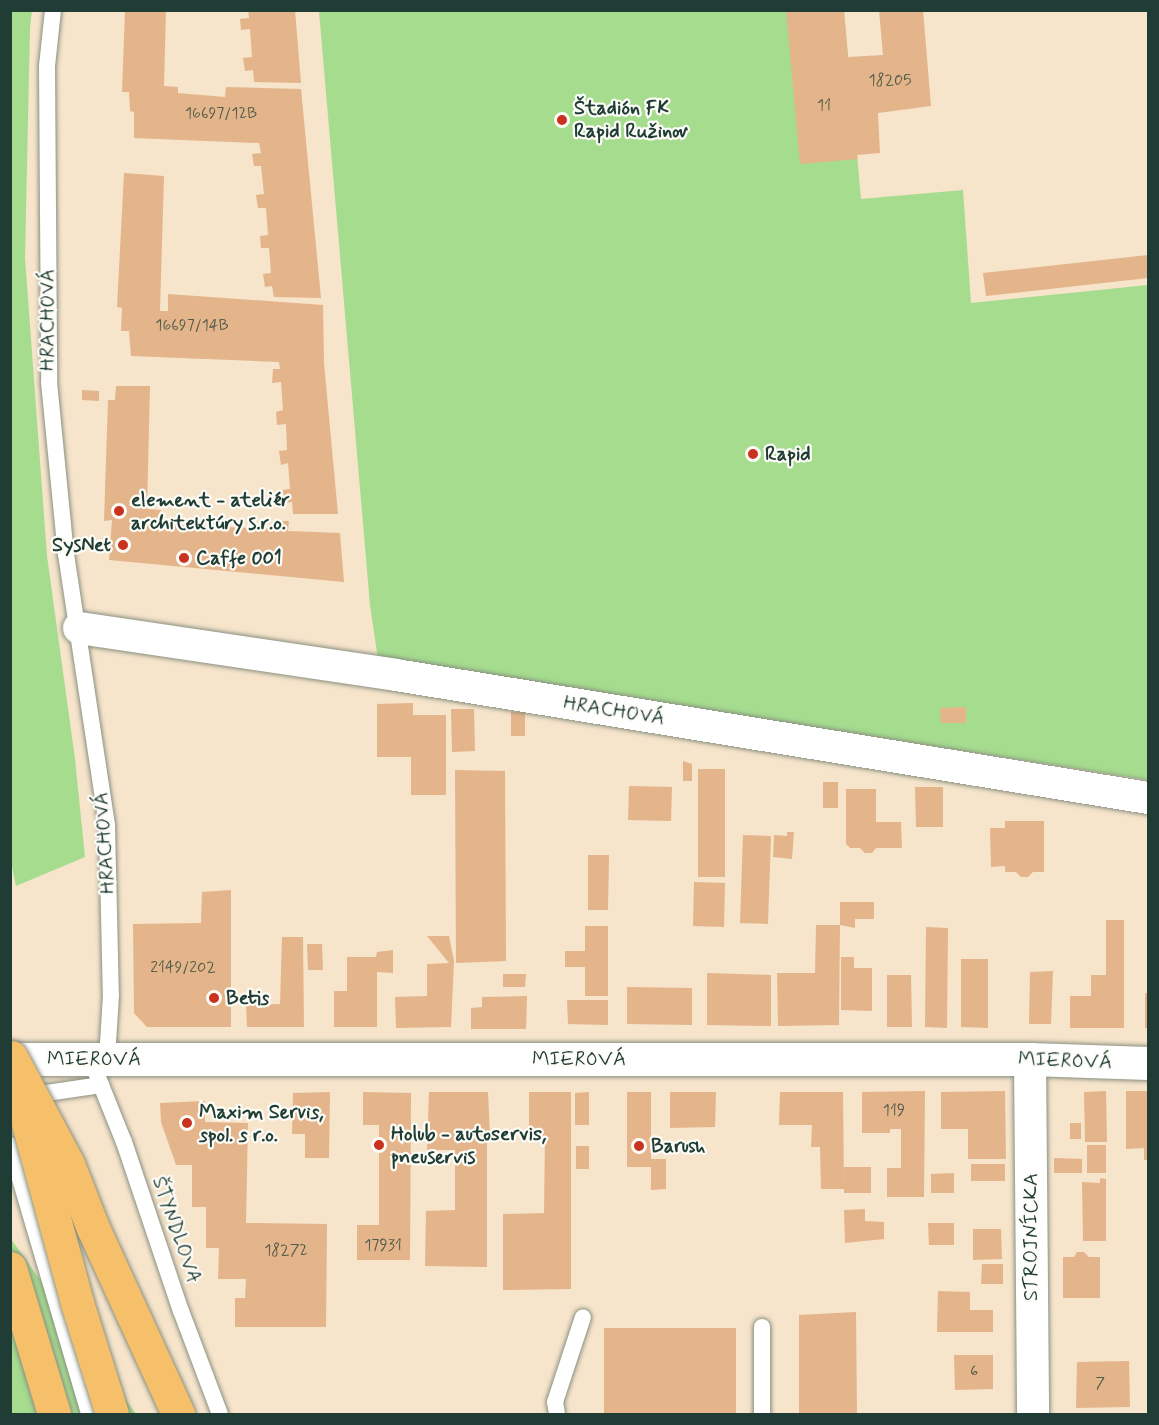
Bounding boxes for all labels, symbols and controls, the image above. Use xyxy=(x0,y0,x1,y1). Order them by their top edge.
house number: 18205 xyxy=(869,71,911,91)
place label: Štadión FK Rapid Ružinov xyxy=(574,96,686,143)
house number: 11 xyxy=(817,96,831,116)
house number: 16697/12B xyxy=(185,104,257,124)
marker: Štadión FK Rapid Ružinov xyxy=(555,113,569,127)
street label: HRACHOVÁ xyxy=(36,269,60,371)
house number: 16697/14B xyxy=(155,316,229,336)
place label: Rapid xyxy=(765,442,811,466)
marker: Rapid xyxy=(746,447,760,461)
place label: element - ateliér architektúry s.r.o. xyxy=(131,488,290,535)
marker: element - ateliér architektúry s.r.o. xyxy=(112,504,126,518)
place label: SysNet xyxy=(52,533,111,557)
marker: SysNet xyxy=(116,538,130,552)
place label: Caffe 001 xyxy=(196,546,282,570)
marker: Caffe 001 xyxy=(177,551,191,565)
street label: HRACHOVÁ xyxy=(562,691,666,731)
street label: HRACHOVÁ xyxy=(89,791,121,895)
house number: 2149/202 xyxy=(150,958,216,978)
place label: Betis xyxy=(226,986,269,1010)
marker: Betis xyxy=(207,991,221,1005)
street label: MIEROVÁ xyxy=(47,1047,141,1071)
street label: MIEROVÁ xyxy=(532,1047,626,1071)
street label: MIEROVÁ xyxy=(1018,1047,1112,1075)
place label: Maxim Servis, spol. s r.o. xyxy=(199,1100,324,1147)
house number: 119 xyxy=(883,1101,905,1121)
marker: Maxim Servis, spol. s r.o. xyxy=(180,1116,194,1130)
place label: Holub - autoservis, pneuservis xyxy=(391,1122,546,1169)
place label: Barush xyxy=(651,1134,705,1158)
marker: Holub - autoservis, pneuservis xyxy=(372,1138,386,1152)
marker: Barush xyxy=(632,1139,646,1153)
street label: STROJNÍCKA xyxy=(1019,1173,1043,1301)
street label: ŠTYNDLOVA xyxy=(147,1174,205,1286)
house number: 17931 xyxy=(364,1236,402,1256)
house number: 18272 xyxy=(264,1241,308,1261)
house number: 6 xyxy=(970,1362,978,1382)
house number: 7 xyxy=(1095,1374,1105,1394)

